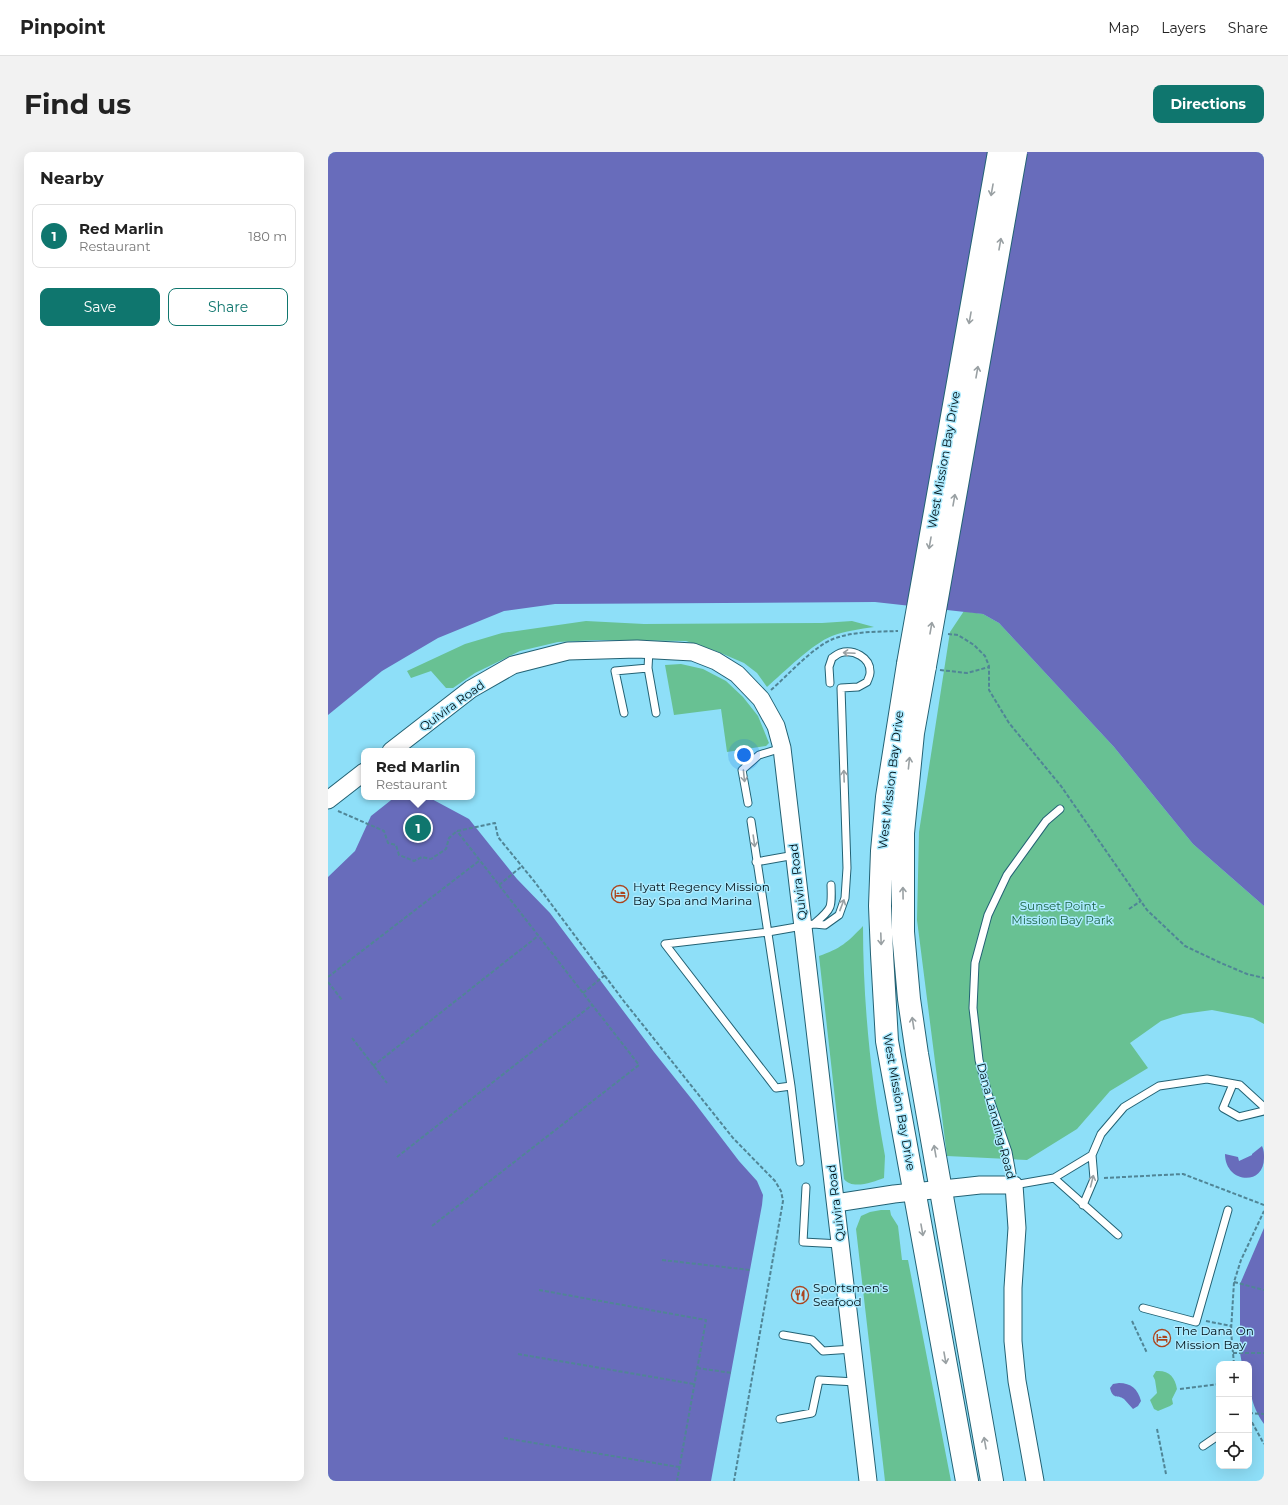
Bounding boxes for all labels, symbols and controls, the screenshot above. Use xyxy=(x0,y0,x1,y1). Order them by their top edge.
text: Pinpoint xyxy=(20,16,105,39)
text: Map xyxy=(1108,19,1139,37)
text: Layers xyxy=(1161,19,1206,37)
text: Share xyxy=(1228,19,1268,37)
button: Directions xyxy=(1153,85,1264,123)
text: Find us xyxy=(24,87,131,121)
text: Nearby xyxy=(40,168,104,188)
one-way arrow xyxy=(988,184,996,197)
text: Red Marlin xyxy=(79,219,164,238)
text: 1 xyxy=(51,228,57,244)
text: 180 m xyxy=(248,228,287,244)
one-way arrow xyxy=(996,237,1004,250)
text: Restaurant xyxy=(79,238,150,254)
button: Save xyxy=(40,288,160,326)
button: Share xyxy=(168,288,288,326)
one-way arrow xyxy=(965,311,973,324)
one-way arrow xyxy=(973,365,981,378)
street label: West Mission Bay Drive xyxy=(924,390,963,530)
one-way arrow xyxy=(950,494,958,507)
one-way arrow xyxy=(925,536,933,549)
one-way arrow xyxy=(928,622,936,635)
one-way arrow xyxy=(843,650,856,657)
street label: Quivira Road xyxy=(416,677,487,734)
street label: West Mission Bay Drive xyxy=(875,710,906,850)
your location xyxy=(734,745,754,765)
popup xyxy=(361,748,475,800)
text: Red Marlin xyxy=(376,757,460,776)
one-way arrow xyxy=(905,757,913,770)
one-way arrow xyxy=(740,770,748,783)
one-way arrow xyxy=(840,770,848,783)
text: Restaurant xyxy=(376,776,447,792)
pin: 1 xyxy=(405,813,431,843)
one-way arrow xyxy=(750,834,758,847)
street label: Quivira Road xyxy=(785,843,810,921)
place label: Hyatt Regency Mission Bay Spa and Marina xyxy=(633,879,770,908)
hotel icon: Hyatt Regency Mission Bay Spa and Marina xyxy=(610,884,630,904)
one-way arrow xyxy=(899,887,906,900)
park label: Sunset Point - Mission Bay Park xyxy=(1011,898,1114,927)
one-way arrow xyxy=(839,900,847,912)
one-way arrow xyxy=(877,932,885,945)
one-way arrow xyxy=(909,1016,917,1029)
street label: West Mission Bay Drive xyxy=(880,1032,919,1172)
street label: Dana Landing Road xyxy=(974,1061,1019,1181)
one-way arrow xyxy=(930,1145,938,1158)
street label: Quivira Road xyxy=(823,1164,848,1242)
one-way arrow xyxy=(1089,1174,1097,1187)
one-way arrow xyxy=(918,1223,926,1236)
place label: Sportsmen's Seafood xyxy=(813,1280,888,1309)
restaurant icon: Sportsmen's Seafood xyxy=(790,1285,810,1305)
place label: The Dana On Mission Bay xyxy=(1175,1323,1254,1352)
hotel icon: The Dana On Mission Bay xyxy=(1152,1328,1172,1348)
one-way arrow xyxy=(941,1351,949,1364)
map controls xyxy=(1216,1361,1252,1469)
button: + xyxy=(1216,1361,1252,1397)
button: − xyxy=(1216,1397,1252,1433)
button: locate xyxy=(1216,1433,1252,1469)
one-way arrow xyxy=(981,1436,989,1449)

